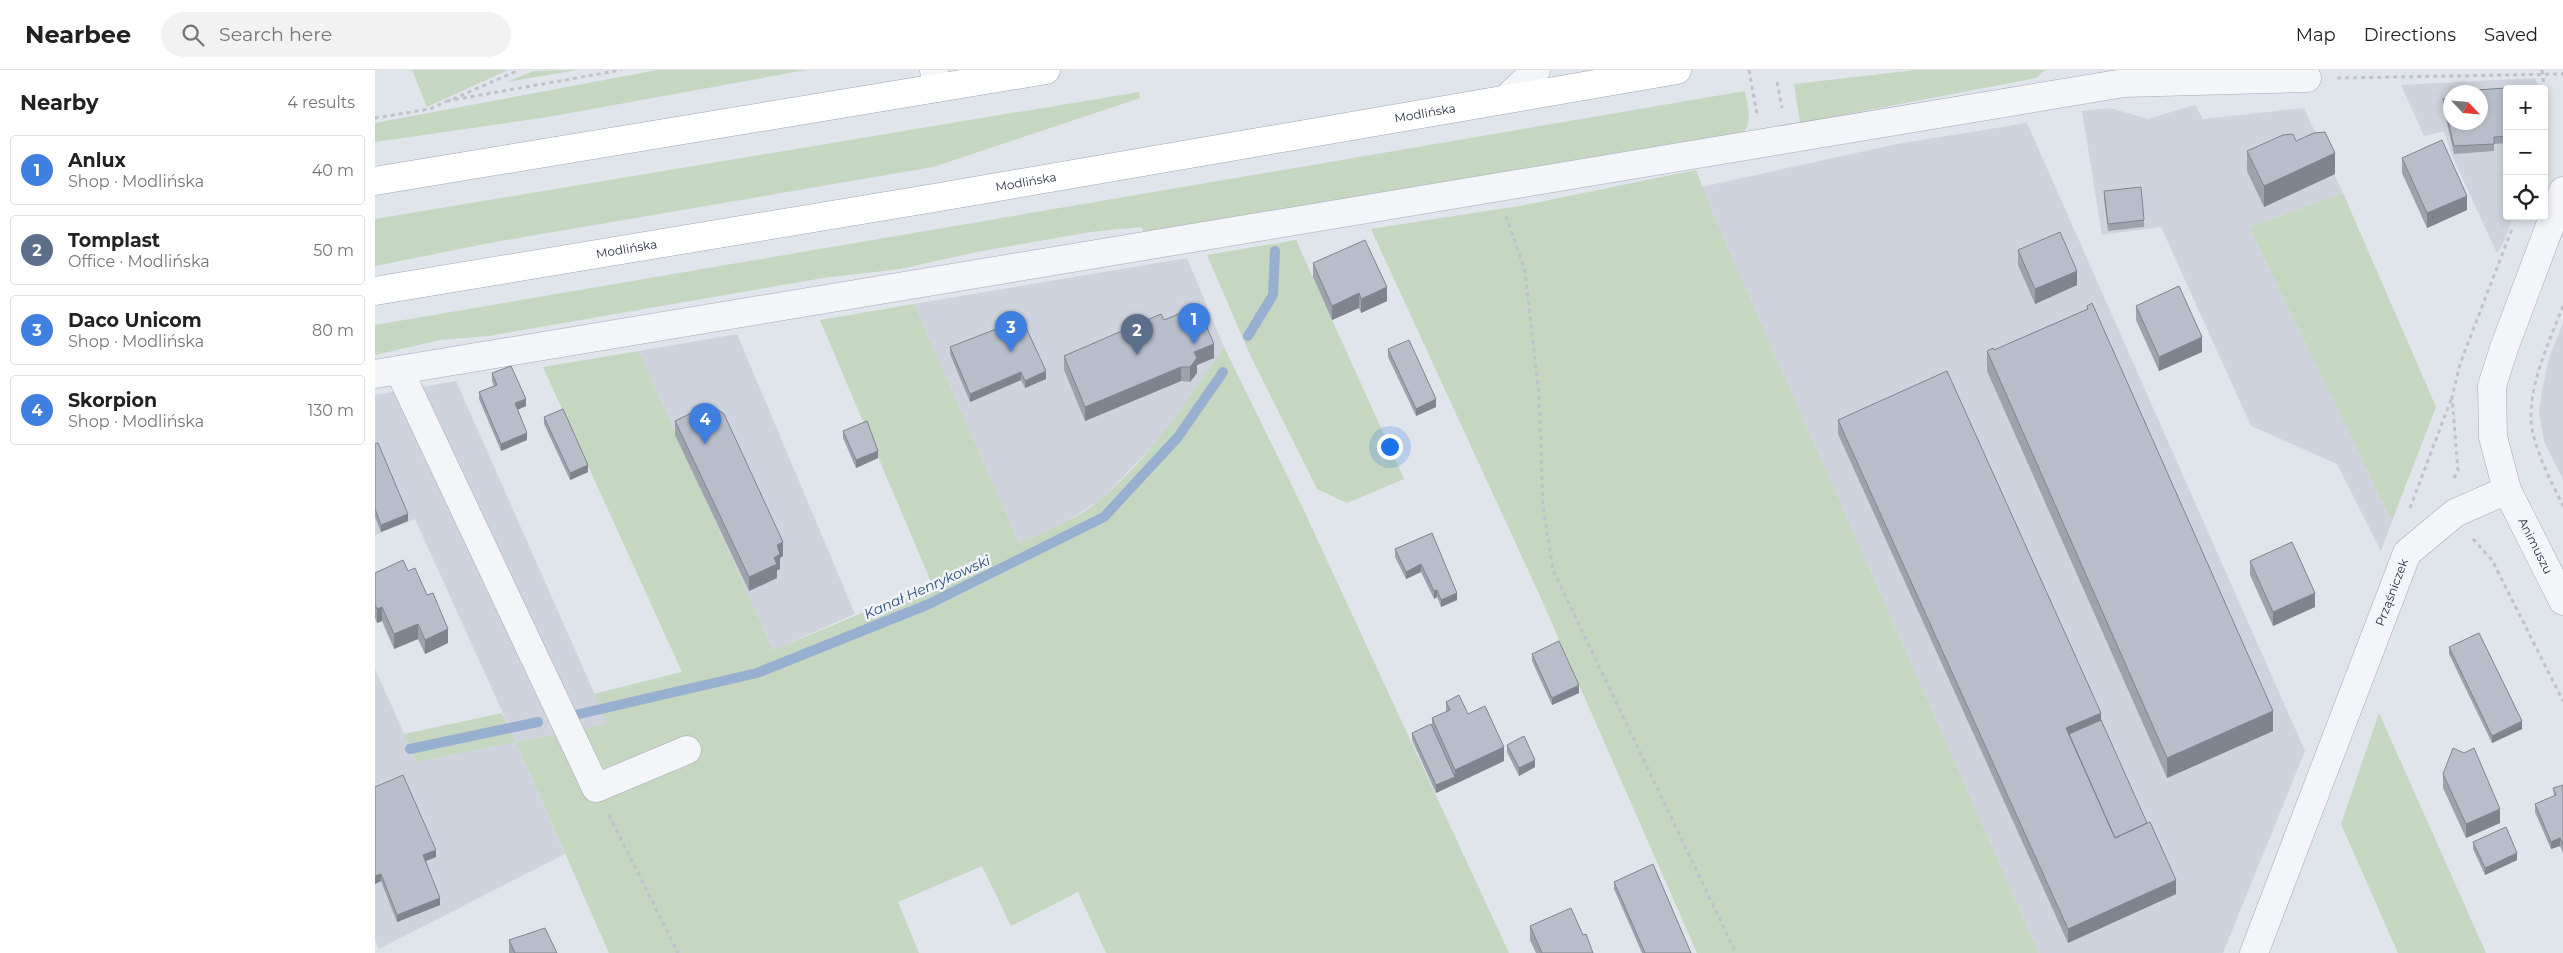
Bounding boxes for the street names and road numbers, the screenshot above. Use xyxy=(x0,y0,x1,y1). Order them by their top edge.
street label: Modlińska xyxy=(1393,100,1457,126)
street label: Modlińska xyxy=(994,169,1058,194)
street label: Modlińska xyxy=(595,236,658,261)
street label: Animuszu xyxy=(2515,515,2556,576)
street label: Prząśniczek xyxy=(2372,556,2411,628)

